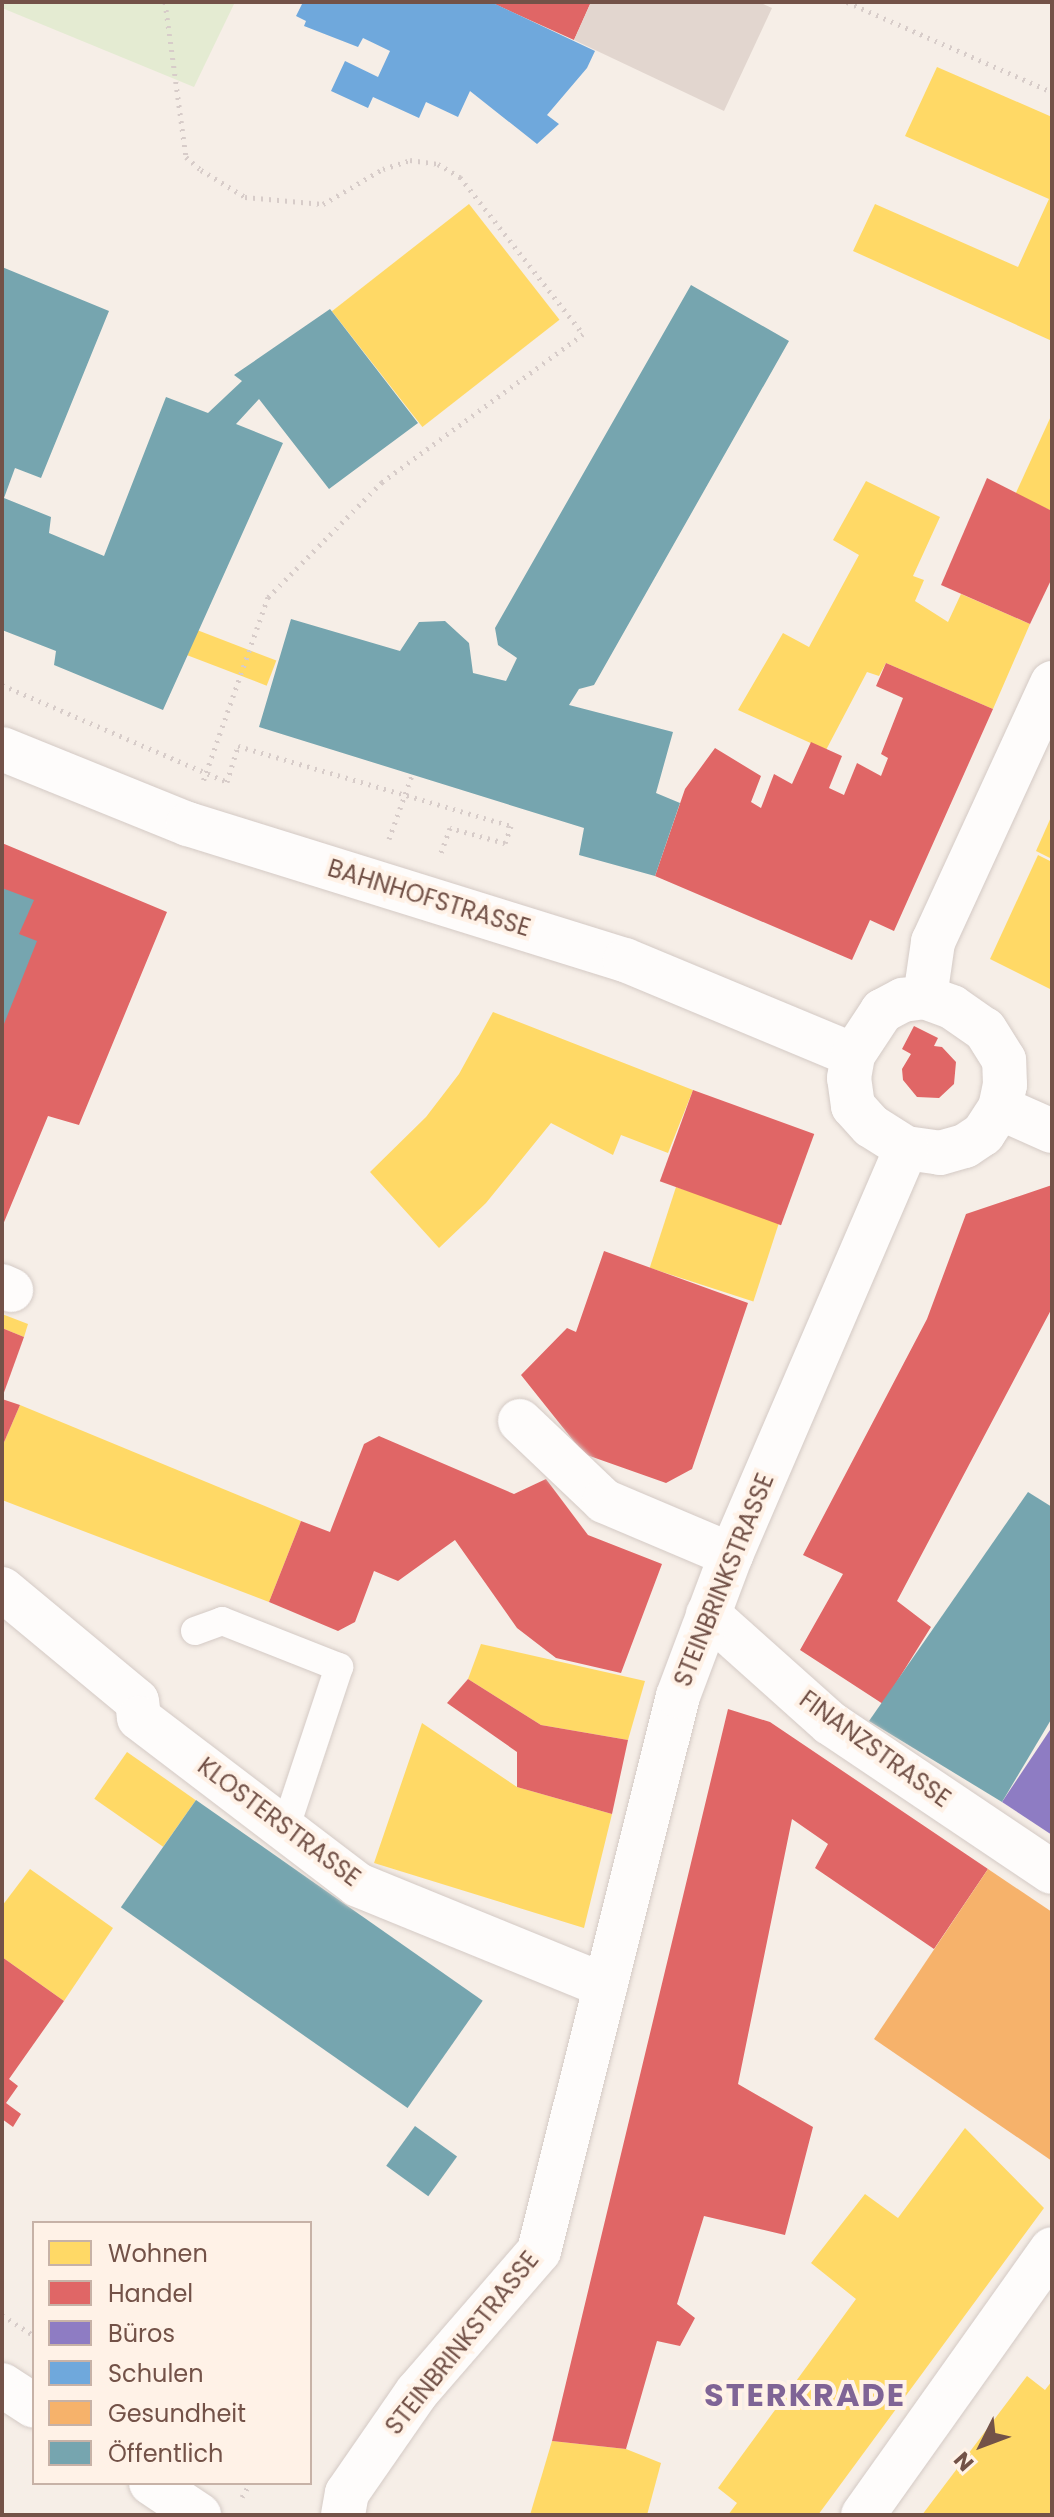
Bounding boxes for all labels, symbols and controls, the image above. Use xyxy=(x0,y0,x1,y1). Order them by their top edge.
street label: BAHNHOFSTRASSE xyxy=(324,853,534,943)
street label: STEINBRINKSTRASSE xyxy=(668,1469,780,1691)
street label: FINANZSTRASSE xyxy=(794,1685,956,1813)
street label: KLOSTERSTRASSE xyxy=(192,1752,366,1892)
legend xyxy=(32,2221,312,2485)
text: Wohnen xyxy=(108,2237,208,2270)
street label: STEINBRINKSTRASSE xyxy=(379,2246,545,2440)
text: Handel xyxy=(108,2277,193,2310)
text: Büros xyxy=(108,2317,175,2350)
text: Schulen xyxy=(108,2357,204,2390)
district label: STERKRADE xyxy=(704,2376,906,2414)
text: Gesundheit xyxy=(108,2397,246,2430)
north arrow xyxy=(942,2405,1022,2485)
text: Öffentlich xyxy=(108,2437,223,2470)
text: N xyxy=(947,2445,981,2478)

